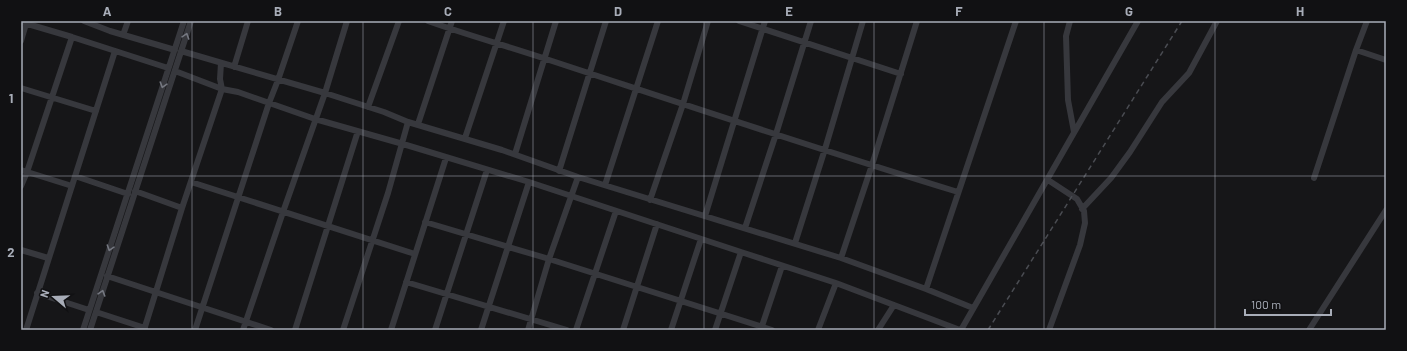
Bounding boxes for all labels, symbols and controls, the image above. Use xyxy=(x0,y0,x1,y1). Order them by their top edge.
text: A xyxy=(103,3,112,19)
text: B xyxy=(274,3,282,19)
text: C xyxy=(444,3,452,19)
text: D xyxy=(614,3,622,19)
text: E xyxy=(785,3,793,19)
text: F xyxy=(955,3,963,19)
text: G xyxy=(1125,3,1133,19)
text: H xyxy=(1296,3,1304,19)
one-way arrow xyxy=(181,33,190,40)
one-way arrow xyxy=(159,81,168,88)
text: 1 xyxy=(9,90,13,106)
text: 2 xyxy=(7,244,15,260)
one-way arrow xyxy=(106,245,115,252)
north arrow xyxy=(34,277,74,317)
text: N xyxy=(37,288,51,299)
one-way arrow xyxy=(97,289,106,296)
scale bar xyxy=(1245,291,1331,317)
text: 100 m xyxy=(1251,297,1281,311)

